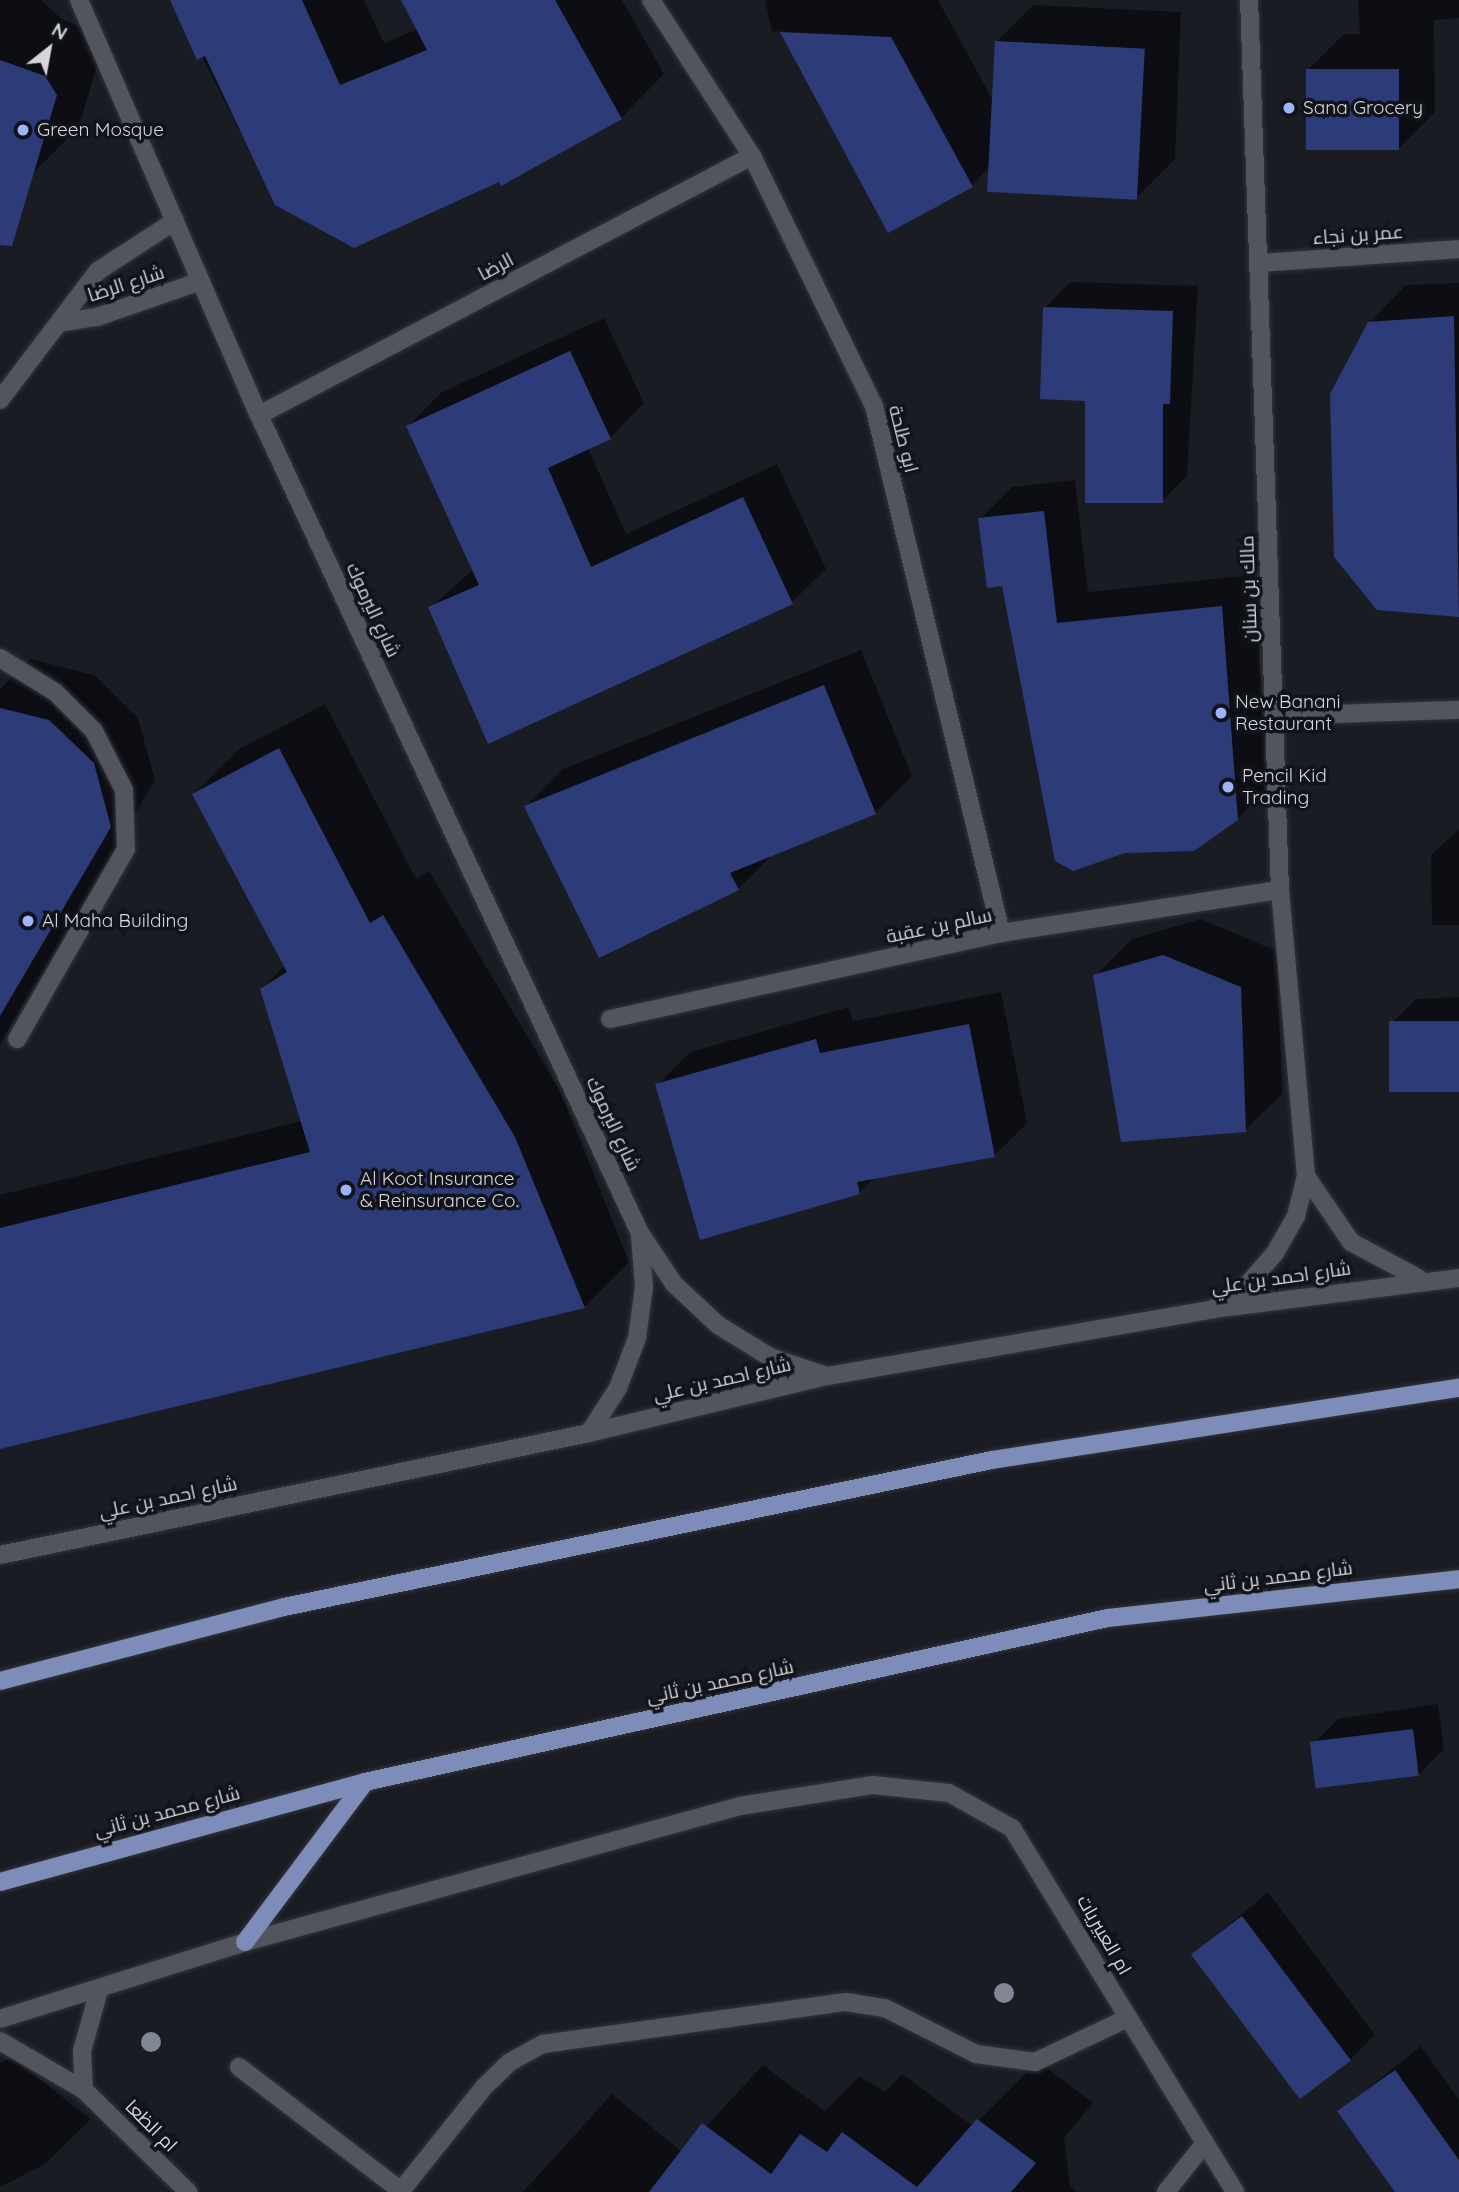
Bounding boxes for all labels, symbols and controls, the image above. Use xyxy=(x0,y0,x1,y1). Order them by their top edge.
north arrow xyxy=(14,14,84,84)
text: N xyxy=(48,17,72,45)
place label: Sana Grocery xyxy=(1303,97,1423,119)
marker: Sana Grocery xyxy=(1281,100,1297,116)
place label: Green Mosque xyxy=(37,119,164,141)
marker: Green Mosque xyxy=(15,122,31,138)
street label: عمر بن نجاء xyxy=(1312,220,1404,250)
street label: الرضا xyxy=(474,248,518,286)
street label: شارع الرضا xyxy=(85,261,167,307)
street label: ابو طلحة xyxy=(884,403,922,475)
street label: مالك بن سنان xyxy=(1236,535,1262,643)
street label: شارع اليرموك xyxy=(341,559,405,661)
place label: New Banani Restaurant xyxy=(1235,691,1340,735)
marker: New Banani Restaurant xyxy=(1213,705,1229,721)
place label: Pencil Kid Trading xyxy=(1242,765,1327,809)
marker: Pencil Kid Trading xyxy=(1220,779,1236,795)
street label: سالم بن عقبة xyxy=(884,904,994,948)
place label: Al Maha Building xyxy=(42,910,188,932)
marker: Al Maha Building xyxy=(20,913,36,929)
street label: شارع اليرموك xyxy=(581,1073,645,1175)
place label: Al Koot Insurance & Reinsurance Co. xyxy=(360,1168,519,1212)
marker: Al Koot Insurance & Reinsurance Co. xyxy=(338,1182,354,1198)
street label: شارع احمد بن علي xyxy=(1210,1257,1352,1299)
street label: شارع احمد بن علي xyxy=(651,1353,793,1407)
street label: شارع احمد بن علي xyxy=(97,1472,239,1524)
street label: شارع محمد بن ثاني xyxy=(1202,1557,1354,1597)
street label: شارع محمد بن ثاني xyxy=(644,1655,796,1709)
street label: شارع محمد بن ثاني xyxy=(92,1782,242,1842)
street label: ام العبيريات xyxy=(1072,1891,1136,1979)
street label: ام الظعا xyxy=(120,2095,182,2157)

